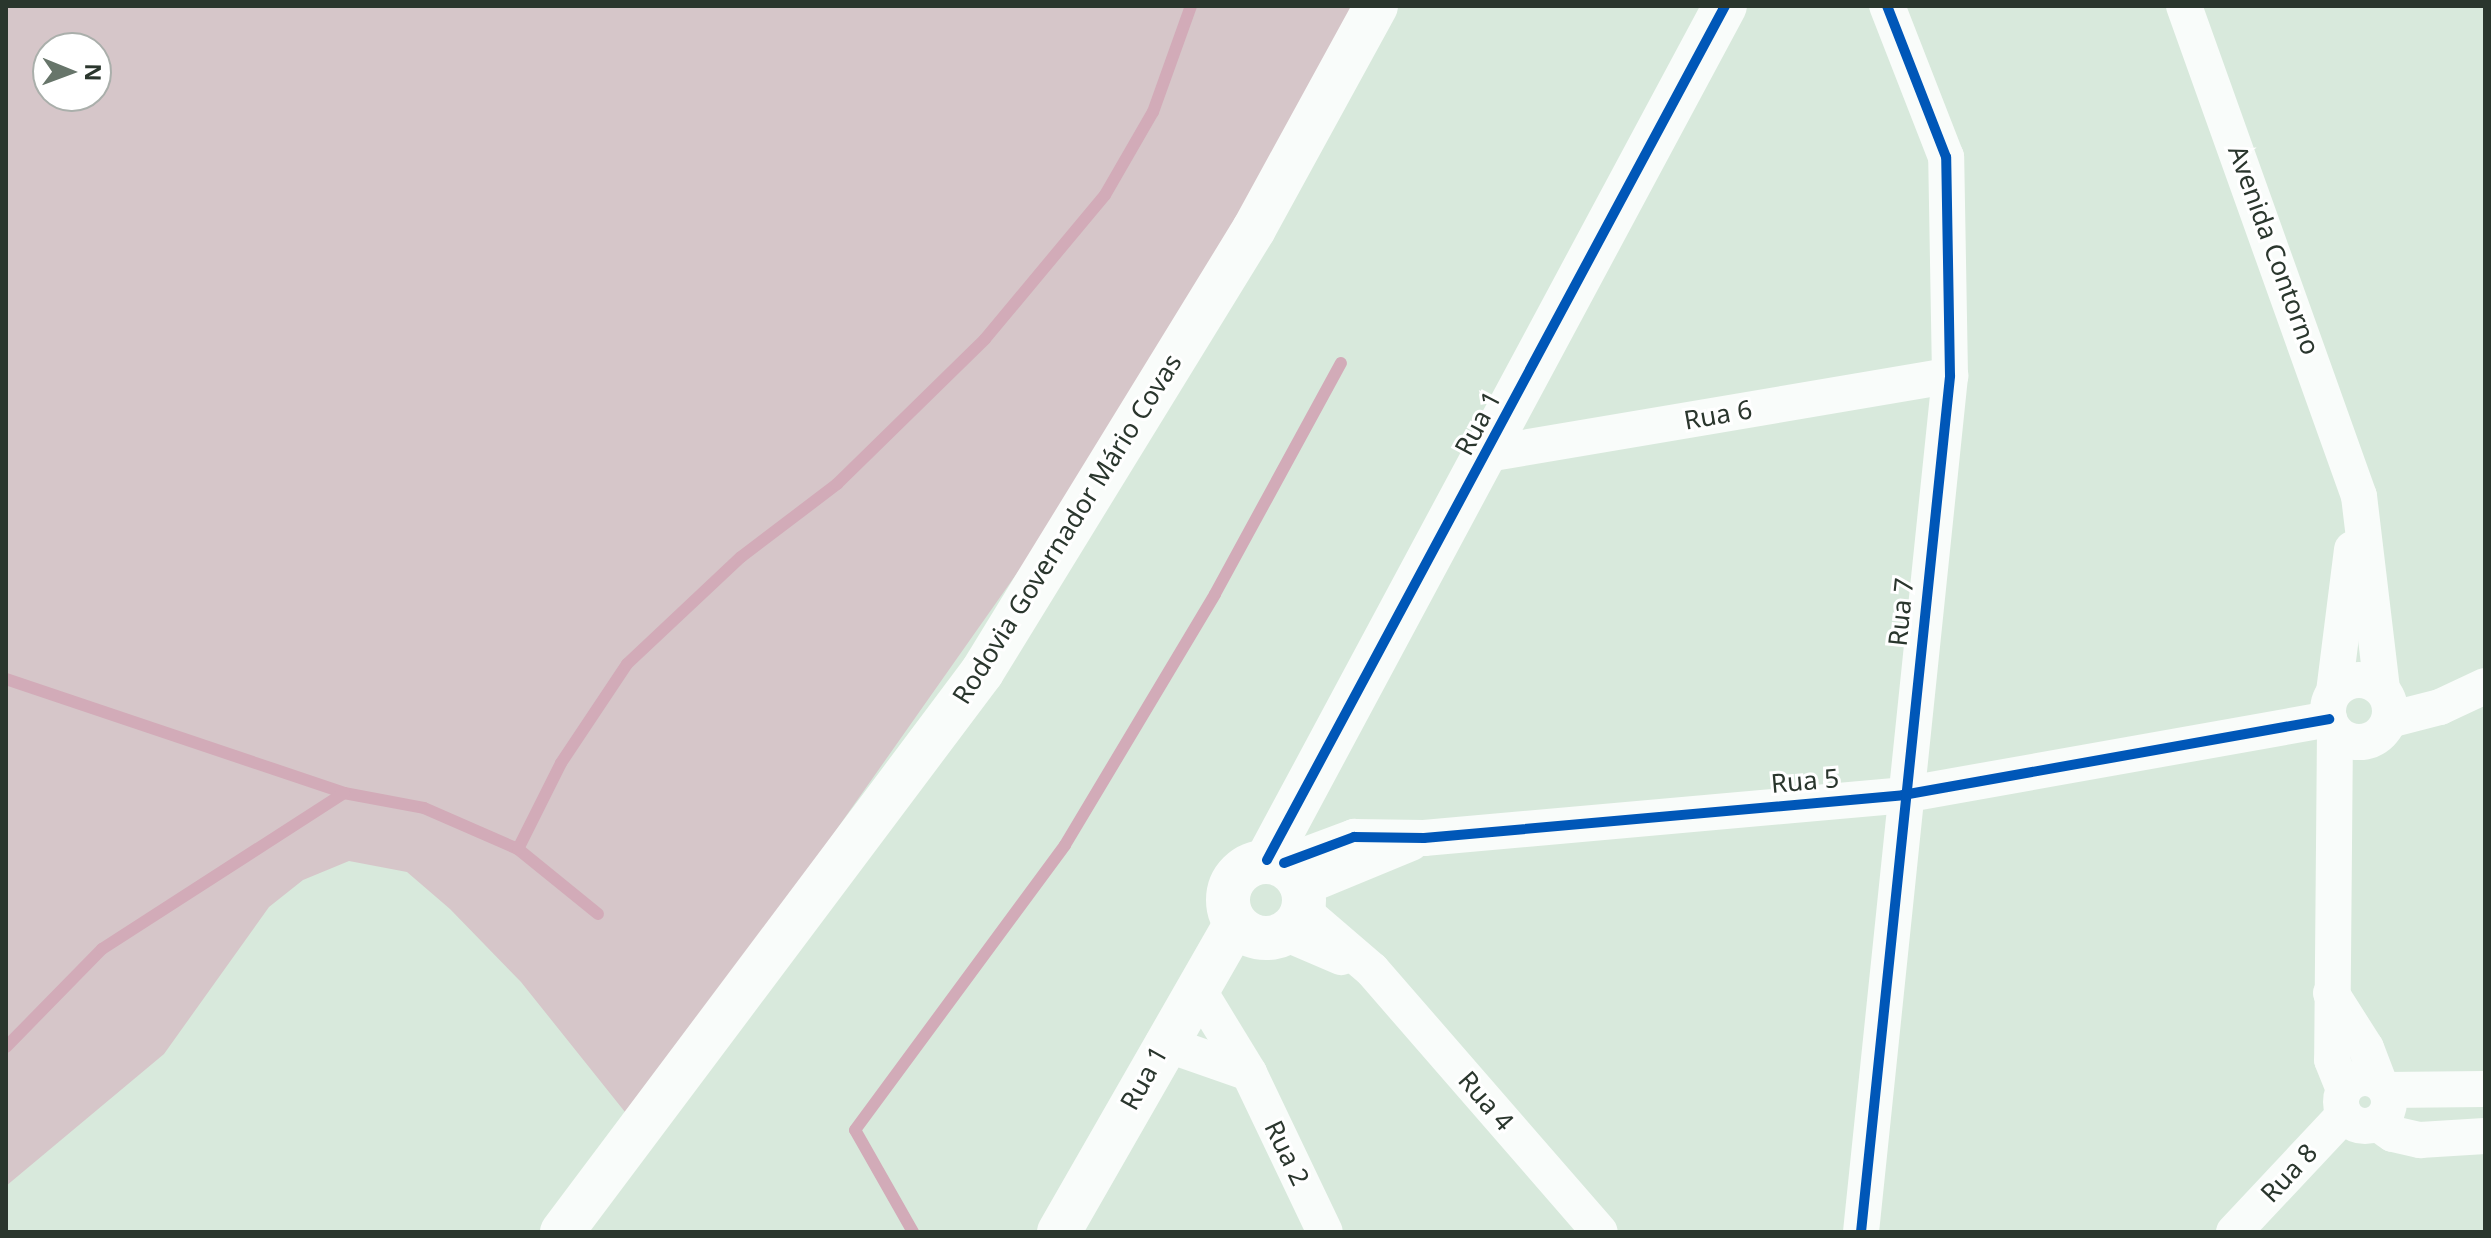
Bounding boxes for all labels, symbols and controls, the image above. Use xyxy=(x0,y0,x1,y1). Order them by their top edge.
north arrow xyxy=(32,32,112,112)
text: N xyxy=(79,63,109,82)
street label: Avenida Contorno xyxy=(2222,141,2326,359)
street label: Rodovia Governador Mário Covas xyxy=(946,348,1188,710)
street label: Rua 1 xyxy=(1448,385,1508,461)
street label: Rua 6 xyxy=(1682,394,1754,436)
street label: Rua 7 xyxy=(1882,576,1920,648)
street label: Rua 5 xyxy=(1770,762,1840,800)
street label: Rua 1 xyxy=(1114,1040,1174,1116)
street label: Rua 4 xyxy=(1452,1065,1520,1137)
street label: Rua 2 xyxy=(1258,1115,1316,1191)
street label: Rua 8 xyxy=(2254,1137,2324,1209)

